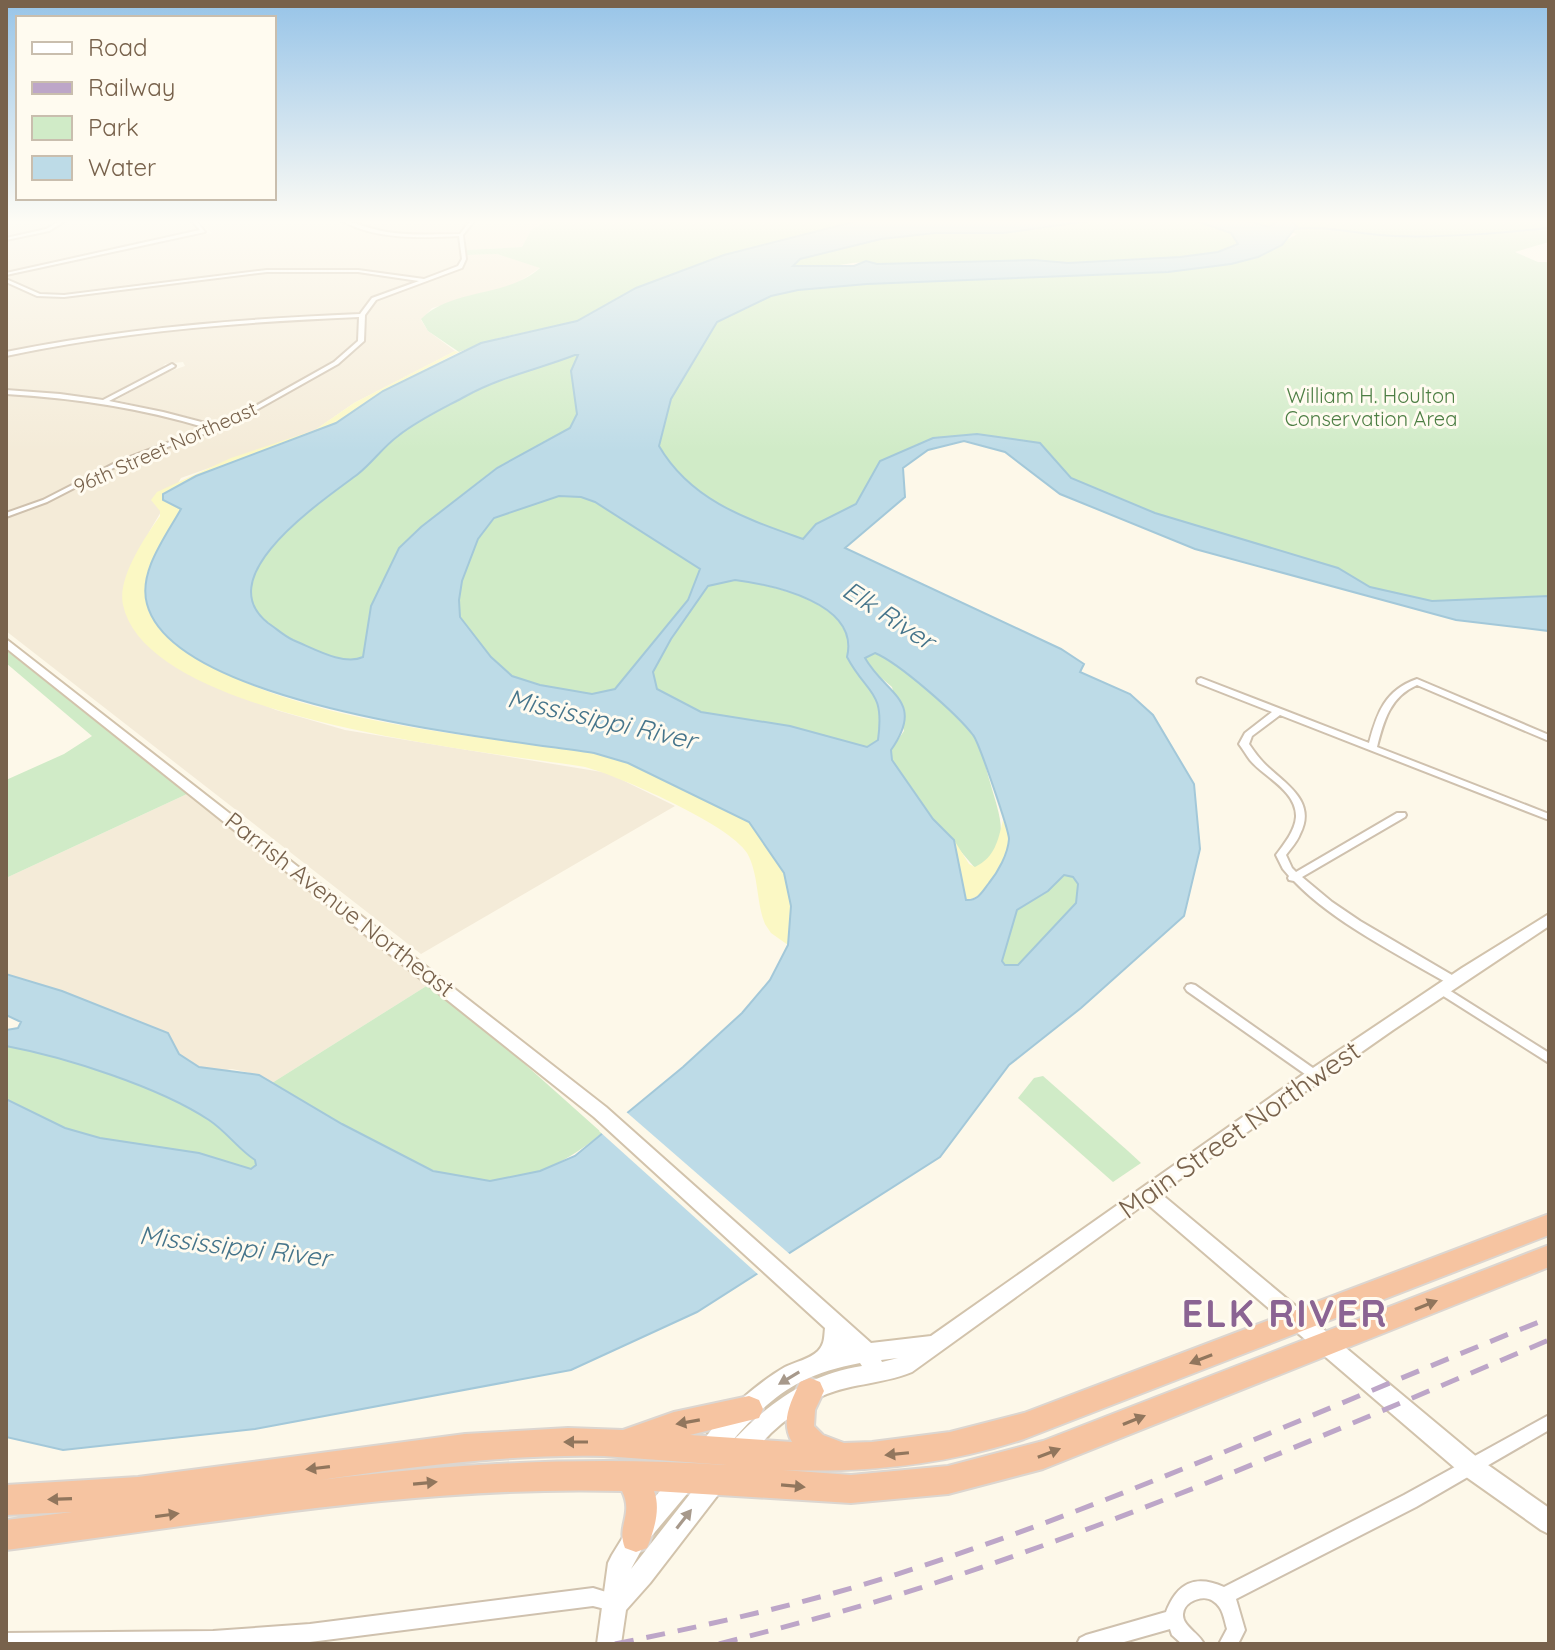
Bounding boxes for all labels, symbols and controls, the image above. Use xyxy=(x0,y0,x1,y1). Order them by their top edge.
legend xyxy=(16,16,276,200)
text: Road xyxy=(88,32,148,62)
text: Railway xyxy=(88,72,175,102)
text: Park xyxy=(88,112,139,142)
text: Water xyxy=(88,152,156,182)
park label: William H. Houlton Conservation Area xyxy=(1285,383,1457,431)
street label: 96th Street Northeast xyxy=(70,395,261,499)
water label: Elk River xyxy=(837,573,944,659)
water label: Mississippi River xyxy=(505,681,702,757)
street label: Parrish Avenue Northeast xyxy=(219,805,461,1003)
street label: Main Street Northwest xyxy=(1111,1032,1367,1226)
water label: Mississippi River xyxy=(137,1218,335,1274)
district label: ELK RIVER xyxy=(1182,1289,1388,1337)
one-way arrow xyxy=(1414,1298,1438,1311)
one-way arrow xyxy=(1189,1353,1213,1366)
one-way arrow xyxy=(778,1371,800,1385)
one-way arrow xyxy=(1122,1413,1146,1426)
one-way arrow xyxy=(675,1417,700,1429)
one-way arrow xyxy=(563,1436,588,1448)
one-way arrow xyxy=(1037,1446,1061,1459)
one-way arrow xyxy=(884,1447,909,1460)
one-way arrow xyxy=(305,1462,330,1475)
one-way arrow xyxy=(413,1476,438,1489)
one-way arrow xyxy=(781,1480,806,1493)
one-way arrow xyxy=(47,1492,72,1505)
one-way arrow xyxy=(155,1508,180,1521)
one-way arrow xyxy=(676,1509,692,1529)

